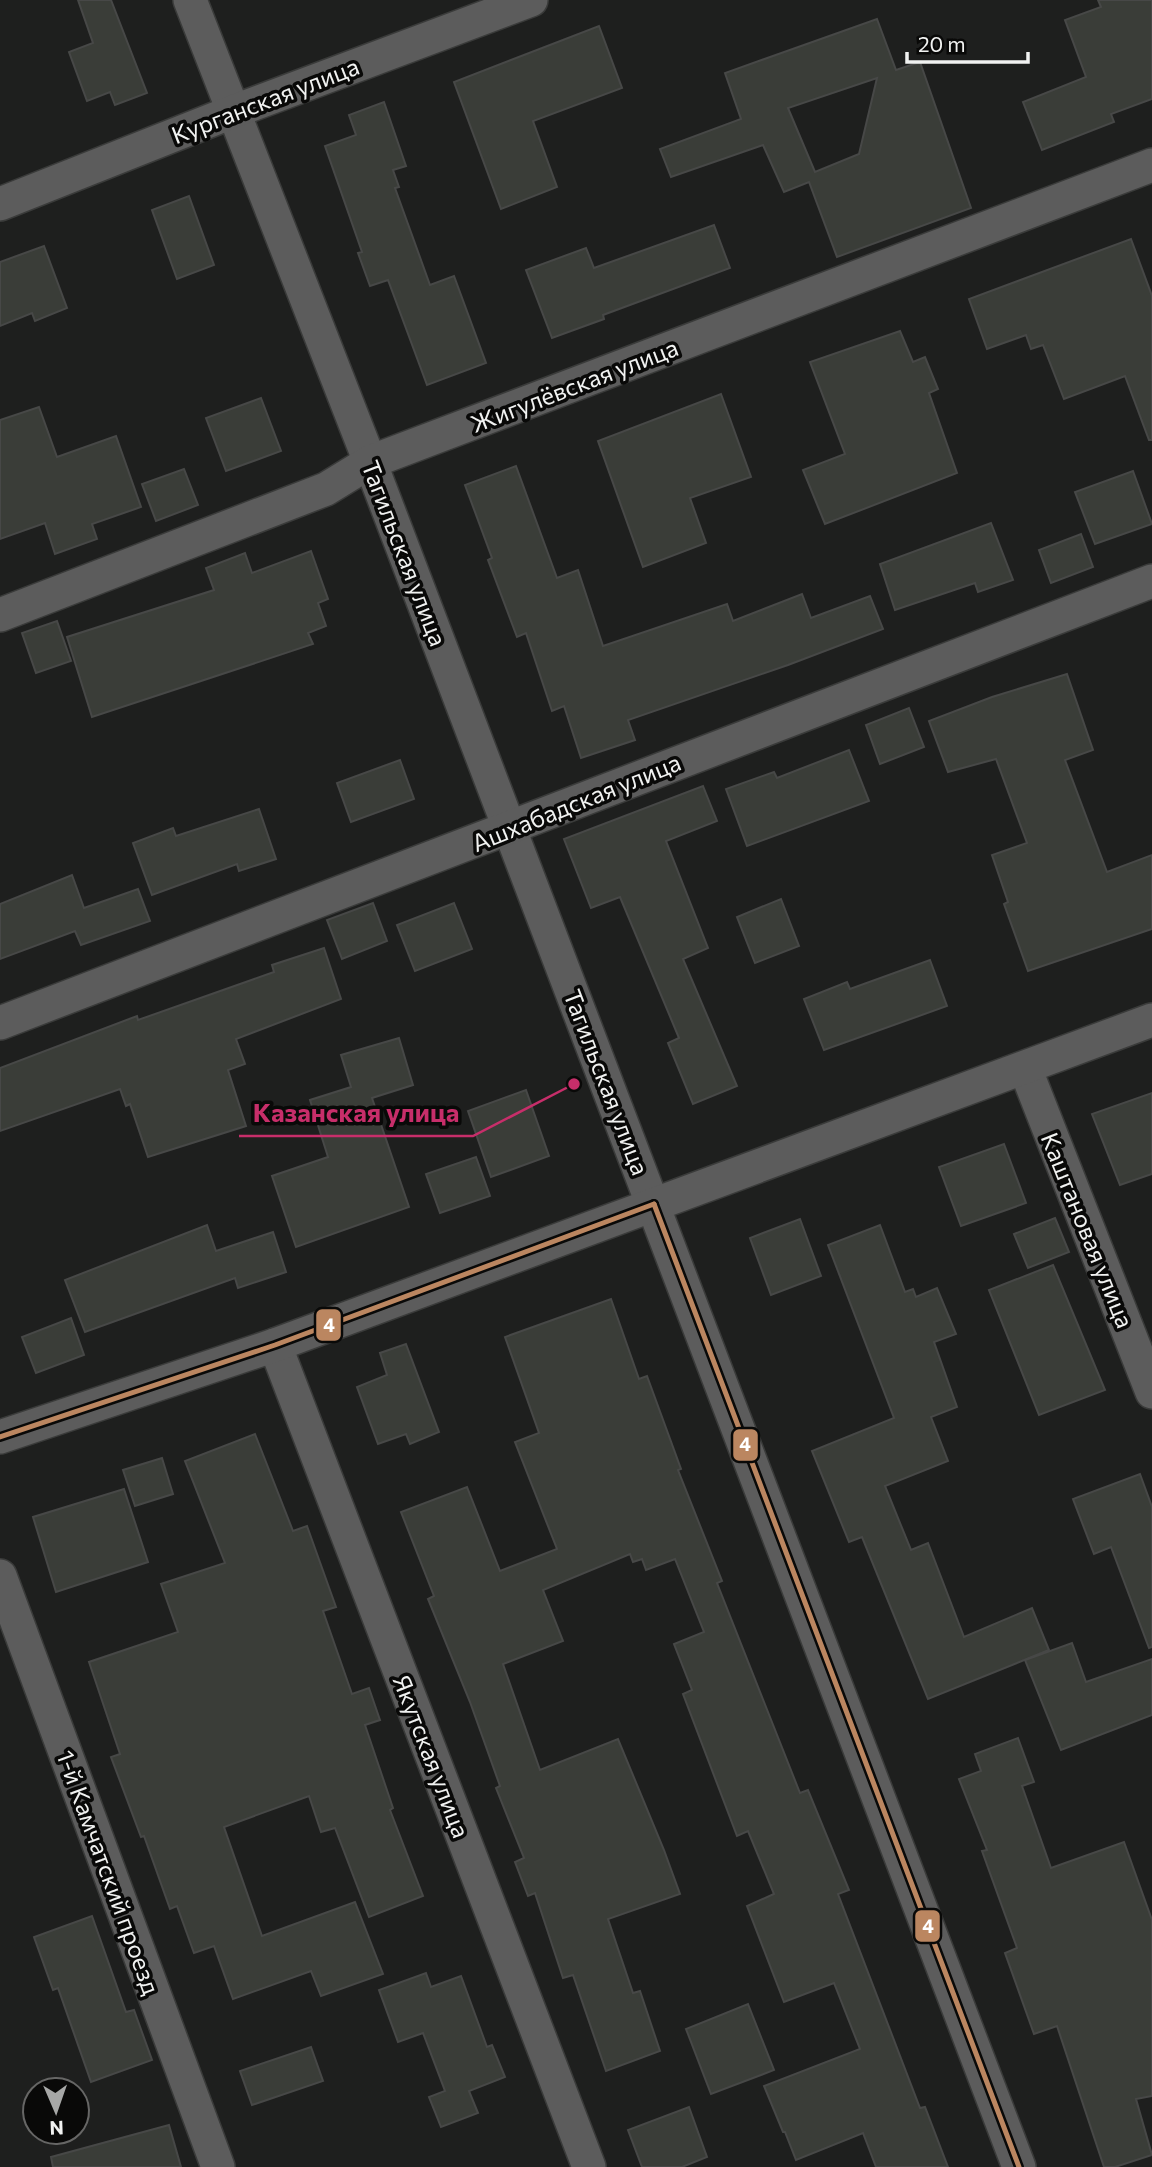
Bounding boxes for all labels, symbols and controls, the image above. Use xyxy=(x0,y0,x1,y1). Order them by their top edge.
scale bar xyxy=(907,21,1028,65)
text: 20 m xyxy=(918,31,966,56)
street label: Курганская улица xyxy=(167,51,363,149)
street label: Жигулёвская улица xyxy=(466,332,682,438)
street label: Тагильская улица xyxy=(356,456,454,650)
street label: Ашхабадская улица xyxy=(467,747,685,857)
street label: Тагильская улица xyxy=(558,985,656,1179)
callout: Казанская улица xyxy=(239,1089,473,1136)
text: Казанская улица xyxy=(253,1096,459,1127)
street label: Каштановая улица xyxy=(1036,1128,1140,1332)
line badge: 4 xyxy=(315,1308,342,1342)
text: 4 xyxy=(323,1313,335,1336)
line badge: 4 xyxy=(732,1428,759,1462)
text: 4 xyxy=(739,1432,751,1455)
street label: Якутская улица xyxy=(388,1670,476,1842)
street label: 1-й Камчатский проезд xyxy=(51,1746,167,1998)
line badge: 4 xyxy=(914,1909,941,1943)
text: 4 xyxy=(922,1914,934,1937)
north arrow xyxy=(21,2076,91,2146)
text: N xyxy=(49,2117,64,2140)

